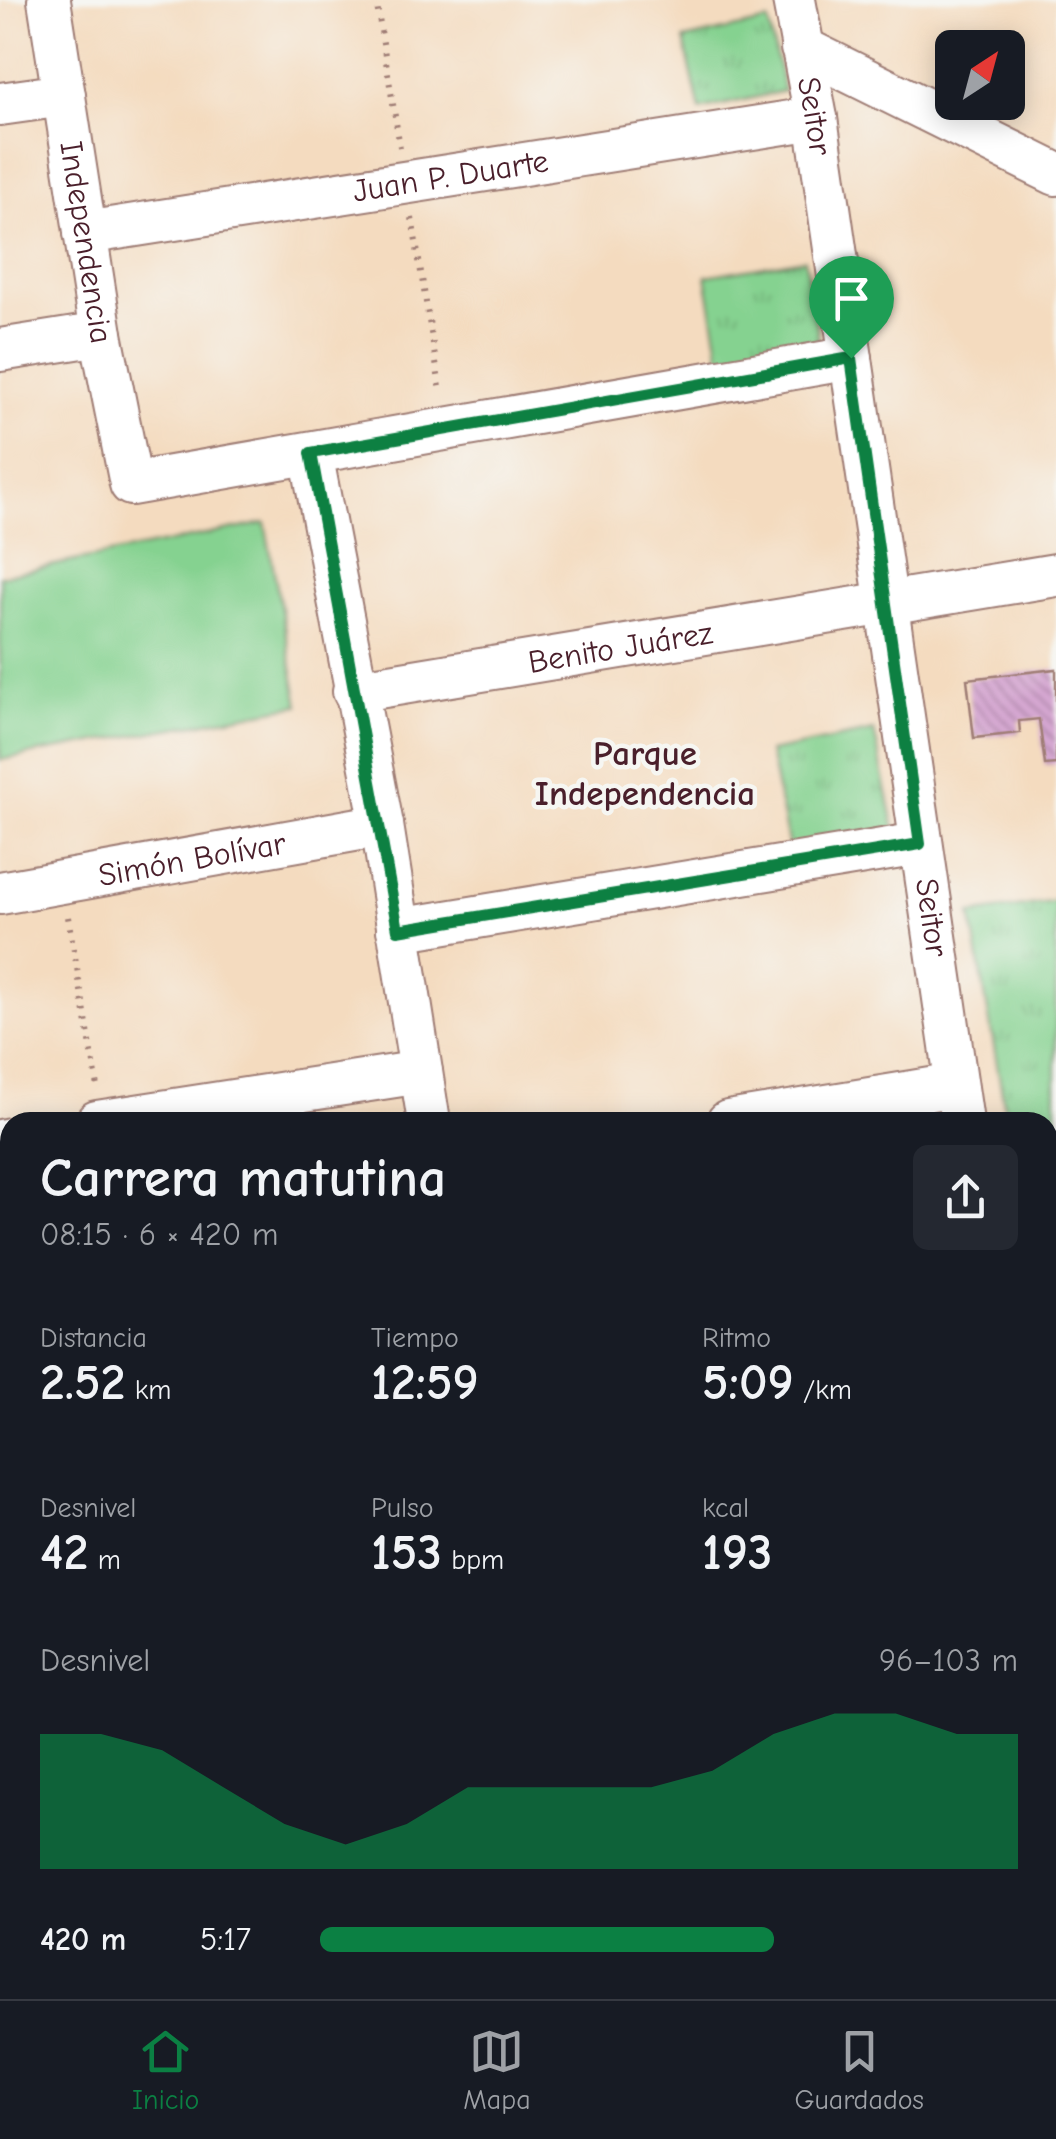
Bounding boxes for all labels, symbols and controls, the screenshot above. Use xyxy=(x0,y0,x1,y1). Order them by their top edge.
north arrow xyxy=(935,30,1025,120)
map controls xyxy=(935,30,1025,120)
street label: Seitor xyxy=(790,74,839,158)
street label: Independencia xyxy=(52,139,120,347)
street label: Juan P. Duarte xyxy=(350,142,551,210)
pin xyxy=(809,256,894,359)
icon: arrive xyxy=(824,271,879,326)
street label: Benito Juárez xyxy=(526,614,715,681)
district label: Parque Independencia xyxy=(535,733,755,814)
street label: Simón Bolívar xyxy=(95,824,289,894)
street label: Seitor xyxy=(908,876,956,960)
button: share xyxy=(913,1145,1018,1250)
text: Carrera matutina xyxy=(40,1146,446,1210)
text: 08:15 · 6 × 420 m xyxy=(40,1216,278,1253)
text: Distancia xyxy=(40,1322,147,1354)
text: Tiempo xyxy=(371,1322,459,1354)
text: Ritmo xyxy=(702,1322,771,1354)
text: 2.52 xyxy=(40,1354,125,1412)
text: 12:59 xyxy=(371,1354,479,1412)
text: 5:09 xyxy=(702,1354,794,1412)
text: km xyxy=(125,1374,171,1406)
text: /km xyxy=(794,1374,852,1406)
text: Desnivel xyxy=(40,1492,136,1524)
text: Pulso xyxy=(371,1492,434,1524)
text: kcal xyxy=(702,1492,749,1524)
text: 42 xyxy=(40,1524,88,1582)
text: 153 xyxy=(371,1524,442,1582)
text: 193 xyxy=(702,1524,772,1582)
text: m xyxy=(88,1544,121,1576)
text: bpm xyxy=(442,1544,504,1576)
text: Desnivel xyxy=(40,1642,150,1679)
text: 96–103 m xyxy=(879,1642,1018,1679)
text: 420 m xyxy=(40,1921,126,1958)
text: 5:17 xyxy=(200,1921,251,1958)
tab: Inicio xyxy=(132,2024,199,2116)
tab: Mapa xyxy=(463,2024,531,2116)
tab: Guardados xyxy=(795,2024,924,2116)

